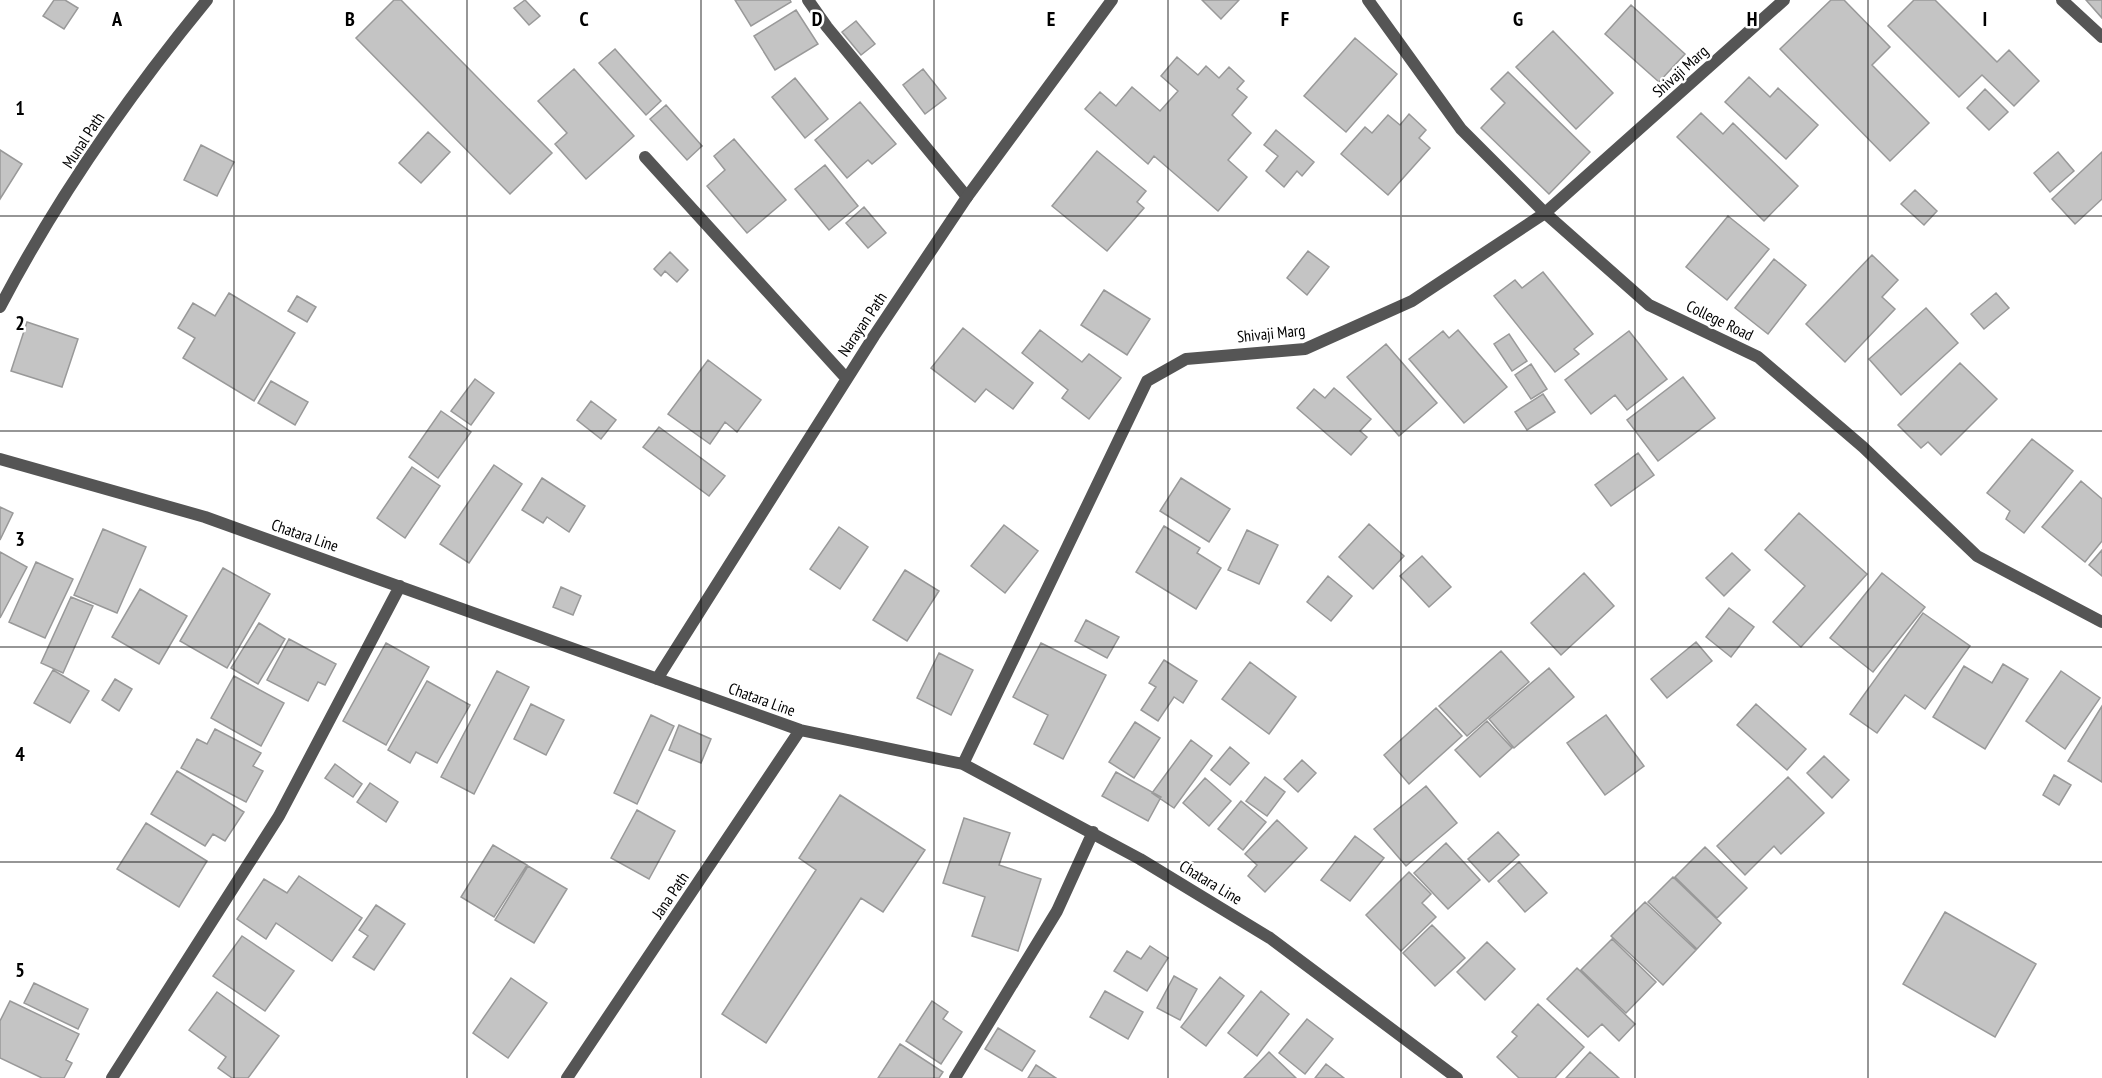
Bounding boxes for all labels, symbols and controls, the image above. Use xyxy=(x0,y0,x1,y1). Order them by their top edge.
text: A xyxy=(111,6,123,32)
text: B xyxy=(345,6,355,32)
text: C xyxy=(579,6,589,32)
text: D xyxy=(812,6,823,32)
text: E xyxy=(1047,6,1055,32)
text: F xyxy=(1281,6,1289,32)
text: G xyxy=(1513,6,1523,32)
text: H xyxy=(1747,6,1757,32)
text: I xyxy=(1983,6,1987,32)
street label: Shivaji Marg xyxy=(1648,41,1712,101)
text: 1 xyxy=(15,95,25,121)
street label: Munal Path xyxy=(58,108,108,172)
street label: Narayan Path xyxy=(833,288,891,360)
street label: College Road xyxy=(1683,295,1757,345)
text: 2 xyxy=(15,310,25,336)
street label: Shivaji Marg xyxy=(1236,319,1306,347)
street label: Chatara Line xyxy=(269,514,341,556)
text: 3 xyxy=(15,526,25,552)
street label: Chatara Line xyxy=(726,678,798,720)
text: 4 xyxy=(15,741,25,767)
street label: Chatara Line xyxy=(1176,856,1246,908)
street label: Jana Path xyxy=(647,868,693,923)
text: 5 xyxy=(15,957,25,983)

